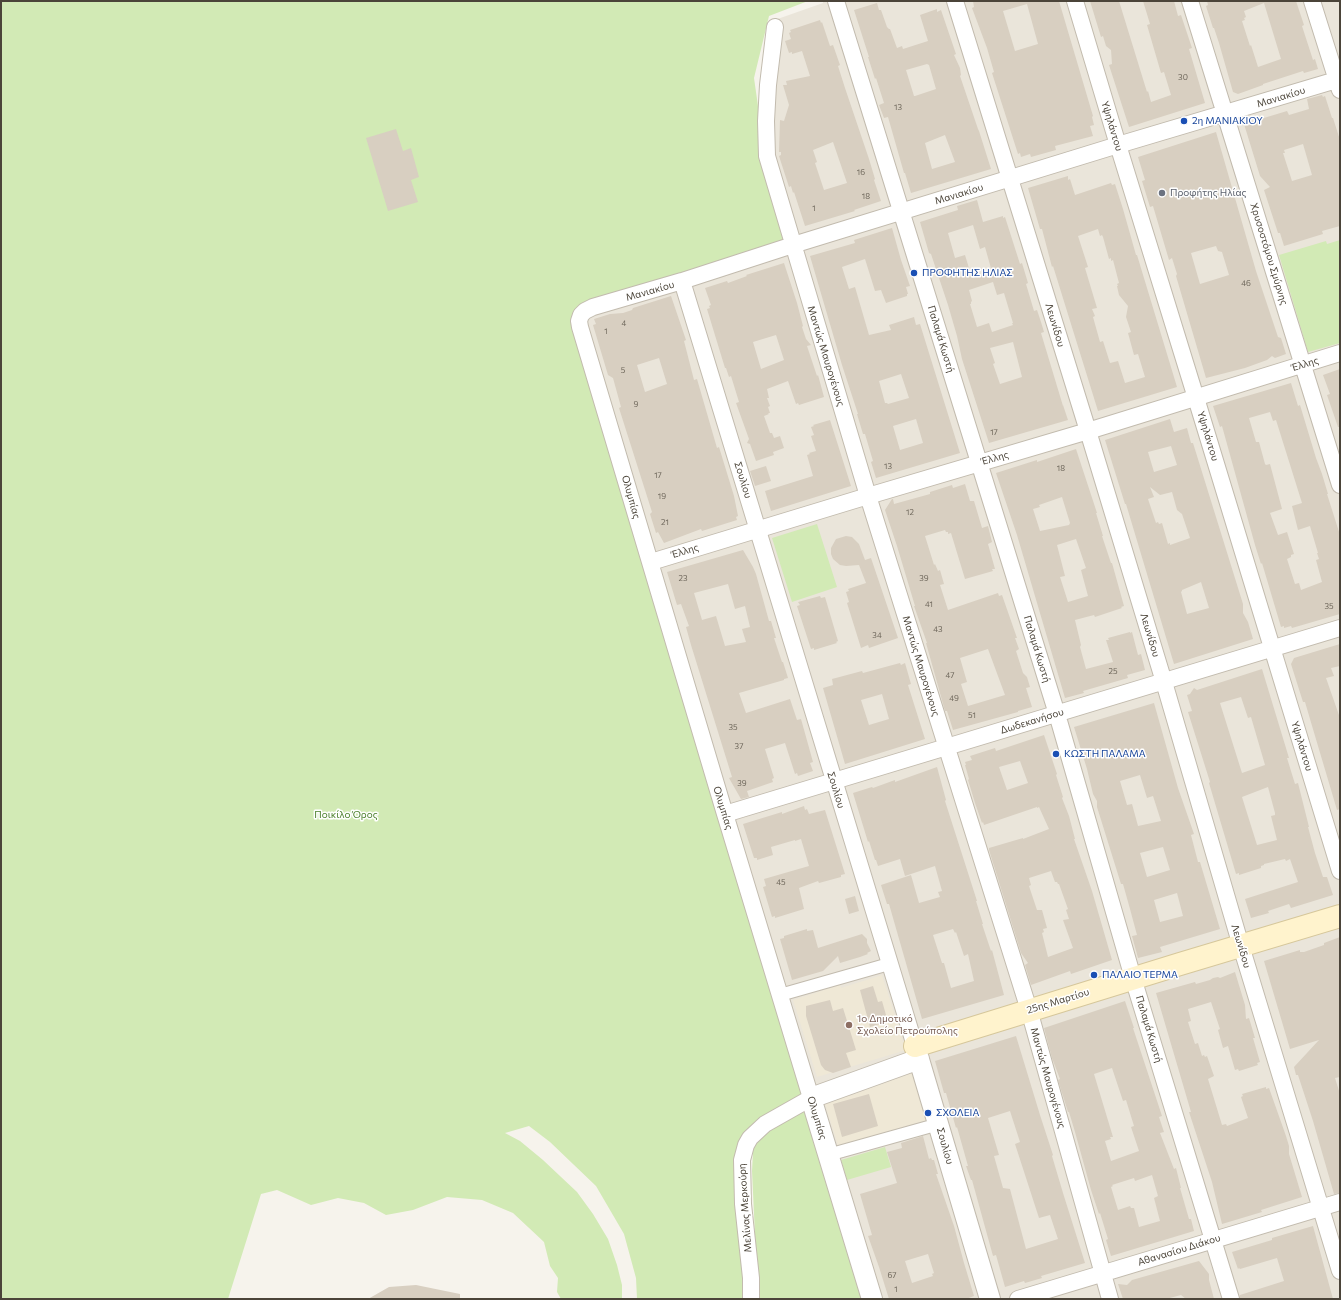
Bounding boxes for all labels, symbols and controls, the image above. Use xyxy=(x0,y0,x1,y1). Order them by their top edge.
house number: 30 xyxy=(1178,72,1188,82)
street label: Μανιακίου xyxy=(1255,84,1307,110)
street label: Υψηλάντου xyxy=(1099,100,1125,152)
house number: 13 xyxy=(894,102,902,112)
place label: 2η ΜΑΝΙΑΚΙΟΥ xyxy=(1192,115,1263,127)
marker: 2η ΜΑΝΙΑΚΙΟΥ xyxy=(1179,116,1189,126)
house number: 16 xyxy=(857,167,865,177)
street label: Μανιακίου xyxy=(933,181,985,207)
place label: Προφήτης Ηλίας xyxy=(1170,187,1246,199)
marker: Προφήτης Ηλίας xyxy=(1157,188,1167,198)
house number: 18 xyxy=(862,191,870,201)
street label: Χρυσοστόμου Σμύρνης xyxy=(1248,202,1290,306)
house number: 1 xyxy=(812,203,816,213)
place label: ΠΡΟΦΗΤΗΣ ΗΛΙΑΣ xyxy=(922,267,1013,279)
marker: ΠΡΟΦΗΤΗΣ ΗΛΙΑΣ xyxy=(909,268,919,278)
street label: Μανιακίου xyxy=(624,278,676,304)
house number: 46 xyxy=(1241,278,1251,288)
street label: Λεωνίδου xyxy=(1043,302,1067,348)
street label: Μαντώς Μαυρογένους xyxy=(805,304,847,408)
street label: Παλαμά Κωστή xyxy=(925,304,957,374)
house number: 4 xyxy=(622,318,626,328)
house number: 1 xyxy=(604,326,608,336)
street label: Έλλης xyxy=(1290,354,1320,374)
house number: 5 xyxy=(621,365,625,375)
house number: 9 xyxy=(634,399,638,409)
street label: Υψηλάντου xyxy=(1195,410,1221,462)
house number: 17 xyxy=(990,427,998,437)
street label: Έλλης xyxy=(980,448,1010,468)
street label: Σουλίου xyxy=(732,460,754,500)
house number: 13 xyxy=(884,461,892,471)
house number: 18 xyxy=(1057,463,1065,473)
house number: 17 xyxy=(654,470,662,480)
street label: Ολυμπίας xyxy=(619,474,643,520)
house number: 19 xyxy=(658,491,666,501)
house number: 12 xyxy=(906,507,914,517)
house number: 21 xyxy=(661,517,669,527)
street label: Έλλης xyxy=(670,541,700,561)
house number: 23 xyxy=(679,573,687,583)
house number: 39 xyxy=(919,573,929,583)
house number: 41 xyxy=(925,599,933,609)
house number: 35 xyxy=(1324,601,1334,611)
street label: Λεωνίδου xyxy=(1138,612,1162,658)
street label: Μαντώς Μαυρογένους xyxy=(900,614,942,718)
street label: Παλαμά Κωστή xyxy=(1021,614,1053,684)
house number: 43 xyxy=(933,624,943,634)
house number: 34 xyxy=(872,630,882,640)
house number: 25 xyxy=(1108,666,1118,676)
house number: 47 xyxy=(946,670,954,680)
house number: 49 xyxy=(949,693,959,703)
street label: Δωδεκανήσου xyxy=(999,706,1065,736)
house number: 51 xyxy=(968,710,976,720)
street label: Υψηλάντου xyxy=(1289,720,1315,772)
house number: 35 xyxy=(728,722,738,732)
house number: 37 xyxy=(735,741,743,751)
place label: ΚΩΣΤΗ ΠΑΛΑΜΑ xyxy=(1064,748,1146,760)
marker: ΚΩΣΤΗ ΠΑΛΑΜΑ xyxy=(1051,749,1061,759)
street label: Σουλίου xyxy=(825,770,847,810)
house number: 39 xyxy=(737,778,747,788)
street label: Ολυμπίας xyxy=(711,785,735,831)
park label: Ποικίλο Όρος xyxy=(314,809,378,821)
house number: 45 xyxy=(776,877,786,887)
street label: Λεωνίδου xyxy=(1229,923,1253,969)
place label: ΠΑΛΑΙΟ ΤΕΡΜΑ xyxy=(1102,969,1178,981)
marker: ΠΑΛΑΙΟ ΤΕΡΜΑ xyxy=(1089,970,1099,980)
street label: 25ης Μαρτίου xyxy=(1025,986,1091,1016)
street label: Παλαμά Κωστή xyxy=(1133,994,1165,1064)
place label: 1ο Δημοτικό Σχολείο Πετρούπολης xyxy=(857,1013,958,1036)
marker: 1ο Δημοτικό Σχολείο Πετρούπολης xyxy=(844,1020,854,1030)
street label: Μαντώς Μαυρογένους xyxy=(1028,1026,1068,1130)
street label: Ολυμπίας xyxy=(805,1095,829,1141)
place label: ΣΧΟΛΕΙΑ xyxy=(936,1107,979,1119)
marker: ΣΧΟΛΕΙΑ xyxy=(923,1108,933,1118)
street label: Σουλίου xyxy=(934,1126,956,1166)
street label: Μελίνας Μερκούρη xyxy=(736,1163,754,1253)
street label: Αθανασίου Διάκου xyxy=(1136,1232,1222,1268)
house number: 67 xyxy=(887,1270,897,1280)
house number: 1 xyxy=(894,1284,898,1294)

